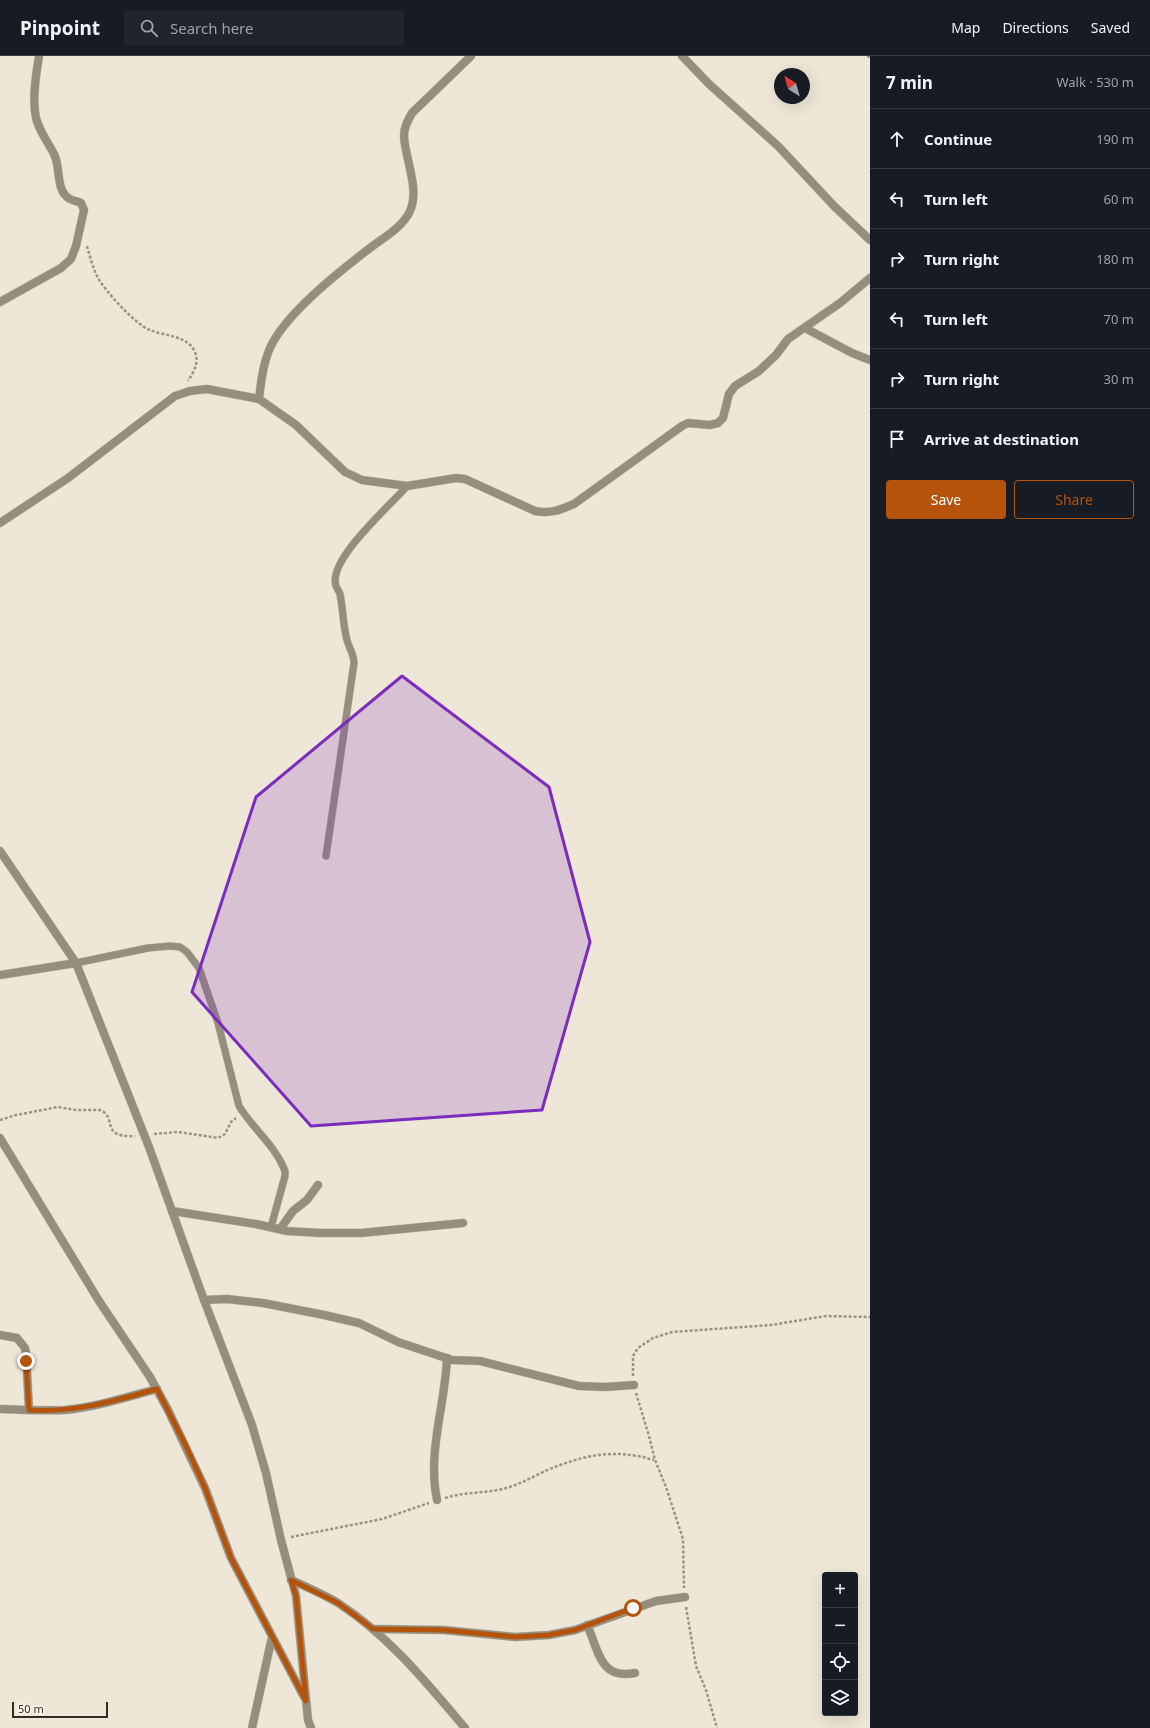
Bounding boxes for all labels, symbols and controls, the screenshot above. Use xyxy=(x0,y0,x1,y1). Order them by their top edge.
search box xyxy=(124,10,404,46)
text: Pinpoint xyxy=(20,15,100,41)
icon: search xyxy=(138,17,160,39)
text: Search here xyxy=(170,18,253,38)
text: Map xyxy=(951,18,980,37)
text: Directions xyxy=(1002,18,1069,37)
text: Saved xyxy=(1091,18,1130,37)
north arrow xyxy=(774,68,810,104)
text: 7 min xyxy=(886,71,933,94)
text: Walk · 530 m xyxy=(1056,73,1134,91)
icon: ahead xyxy=(886,128,908,150)
text: Continue xyxy=(924,129,992,149)
text: 190 m xyxy=(1096,130,1134,148)
icon: left xyxy=(886,188,908,210)
text: Turn left xyxy=(924,189,988,209)
text: 60 m xyxy=(1104,190,1134,208)
icon: right xyxy=(886,248,908,270)
text: Turn right xyxy=(924,249,999,269)
text: 180 m xyxy=(1096,250,1134,268)
icon: left xyxy=(886,308,908,330)
text: Turn left xyxy=(924,309,988,329)
text: 70 m xyxy=(1104,310,1134,328)
icon: right xyxy=(886,368,908,390)
text: Turn right xyxy=(924,369,999,389)
text: 30 m xyxy=(1104,370,1134,388)
icon: arrive xyxy=(886,428,908,450)
text: Arrive at destination xyxy=(924,429,1079,449)
button: Save xyxy=(886,480,1006,519)
button: Share xyxy=(1014,480,1134,519)
route end xyxy=(17,1352,35,1370)
map controls xyxy=(822,1572,858,1716)
button: + xyxy=(822,1572,858,1608)
route start xyxy=(624,1599,642,1617)
button: − xyxy=(822,1608,858,1644)
button: locate xyxy=(822,1644,858,1680)
button: layers xyxy=(822,1680,858,1716)
scale bar xyxy=(12,1700,108,1719)
text: 50 m xyxy=(18,1701,44,1716)

